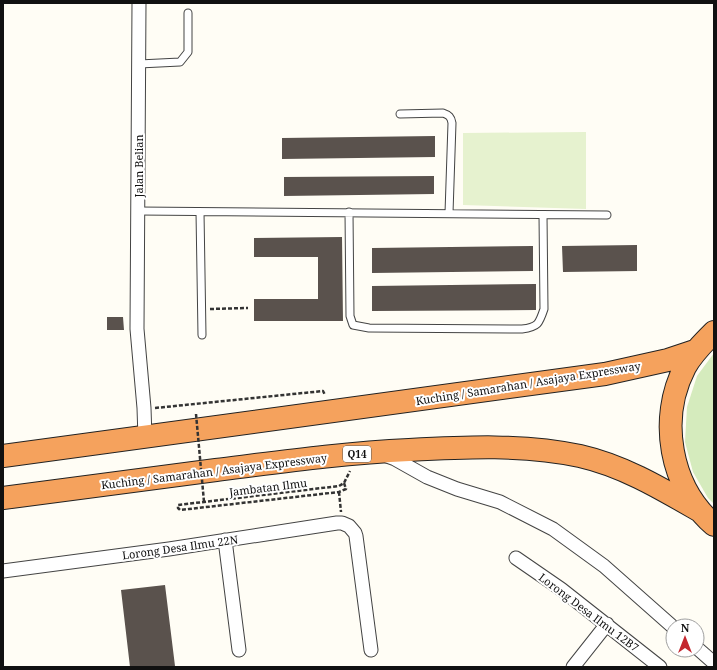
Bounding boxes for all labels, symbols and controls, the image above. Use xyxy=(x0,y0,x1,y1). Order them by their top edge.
street label: Jalan Belian xyxy=(131,135,146,198)
street label: Kuching / Samarahan / Asajaya Expressway xyxy=(415,358,642,408)
road number: Q14 xyxy=(343,446,371,462)
street label: Kuching / Samarahan / Asajaya Expressway xyxy=(100,450,329,492)
street label: Jambatan Ilmu xyxy=(227,475,308,499)
street label: Lorong Desa Ilmu 22N xyxy=(121,531,240,563)
street label: Lorong Desa Ilmu 12B7 xyxy=(536,569,642,655)
north arrow xyxy=(665,618,705,658)
text: N xyxy=(681,620,690,635)

